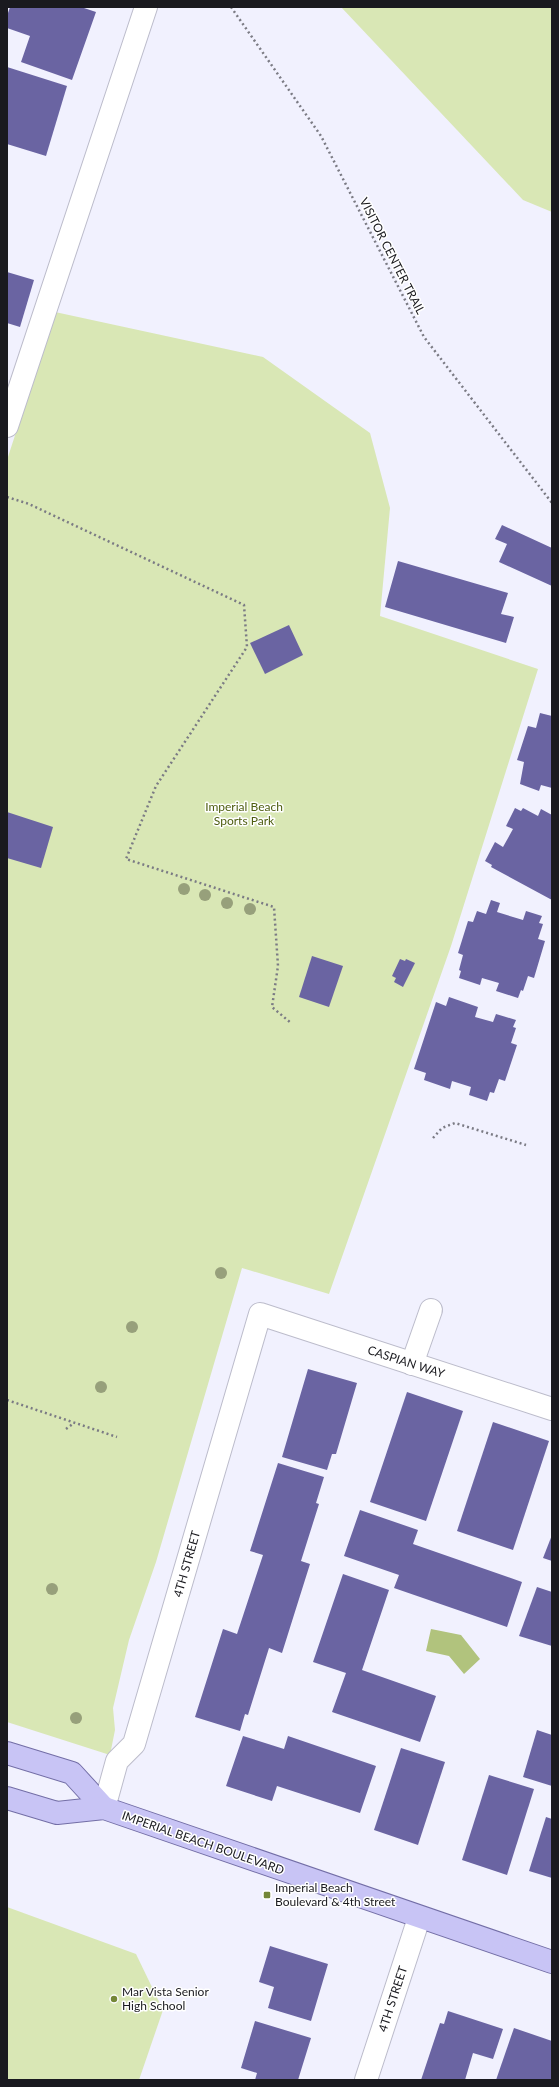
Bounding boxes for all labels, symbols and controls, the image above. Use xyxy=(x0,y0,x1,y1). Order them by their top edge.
street label: VISITOR CENTER TRAIL xyxy=(357,195,428,317)
park label: Imperial Beach Sports Park xyxy=(205,799,283,828)
street label: CASPIAN WAY xyxy=(366,1342,447,1381)
street label: 4TH STREET xyxy=(170,1529,203,1599)
street label: IMPERIAL BEACH BOULEVARD xyxy=(120,1808,286,1877)
place label: Imperial Beach Boulevard & 4th Street xyxy=(275,1880,396,1909)
marker: Imperial Beach Boulevard & 4th Street xyxy=(262,1890,272,1900)
street label: 4TH STREET xyxy=(375,1964,410,2034)
place label: Mar Vista Senior High School xyxy=(122,1984,209,2013)
marker: Mar Vista Senior High School xyxy=(109,1994,119,2004)

